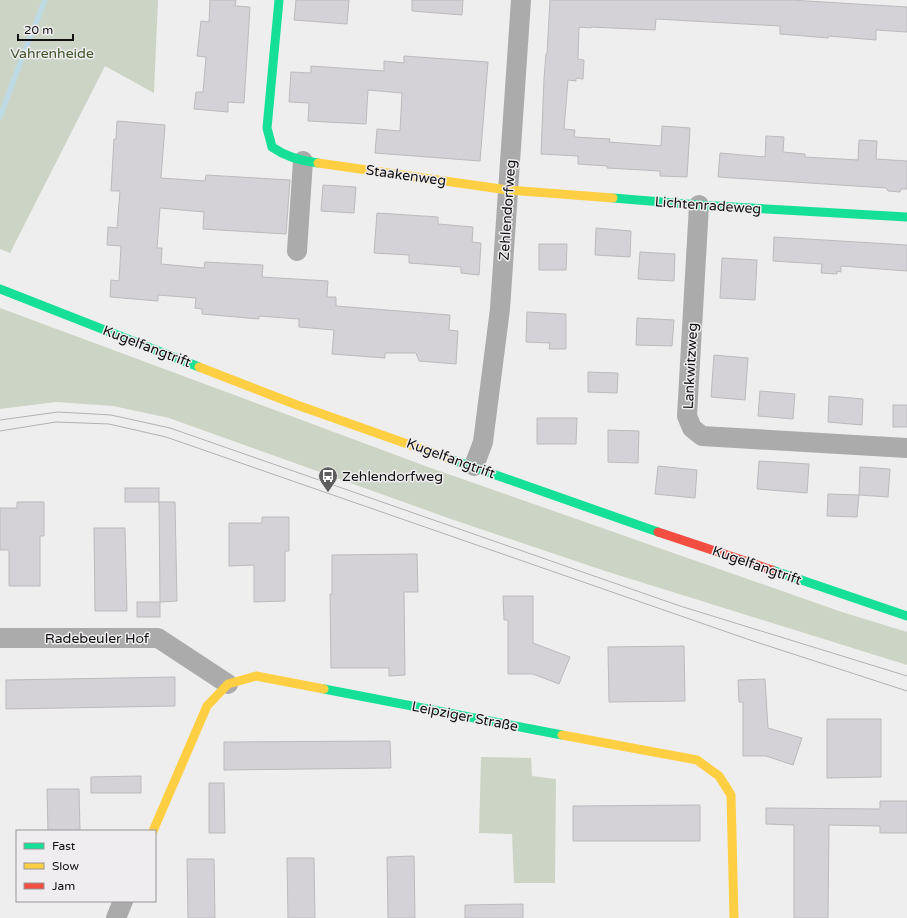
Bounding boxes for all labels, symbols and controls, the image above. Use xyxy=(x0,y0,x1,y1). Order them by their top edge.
scale bar xyxy=(18,16,73,42)
text: 20 m xyxy=(24,23,53,37)
park label: Vahrenheide xyxy=(10,45,94,62)
street label: Zehlendorfweg xyxy=(495,159,520,261)
street label: Staakenweg xyxy=(365,161,447,190)
street label: Lichtenradeweg xyxy=(654,193,762,218)
street label: Kugelfangtrift xyxy=(100,322,194,371)
street label: Lankwitzweg xyxy=(680,322,701,410)
street label: Kugelfangtrift xyxy=(404,435,498,483)
bus stop icon: Zehlendorfweg xyxy=(317,465,339,493)
place label: Zehlendorfweg xyxy=(342,468,443,485)
street label: Kugelfangtrift xyxy=(710,542,804,589)
street label: Radebeuler Hof xyxy=(45,630,150,647)
street label: Leipziger Straße xyxy=(410,698,520,735)
legend xyxy=(16,830,156,902)
text: Fast xyxy=(52,839,76,853)
text: Slow xyxy=(52,859,79,873)
text: Jam xyxy=(52,879,75,893)

